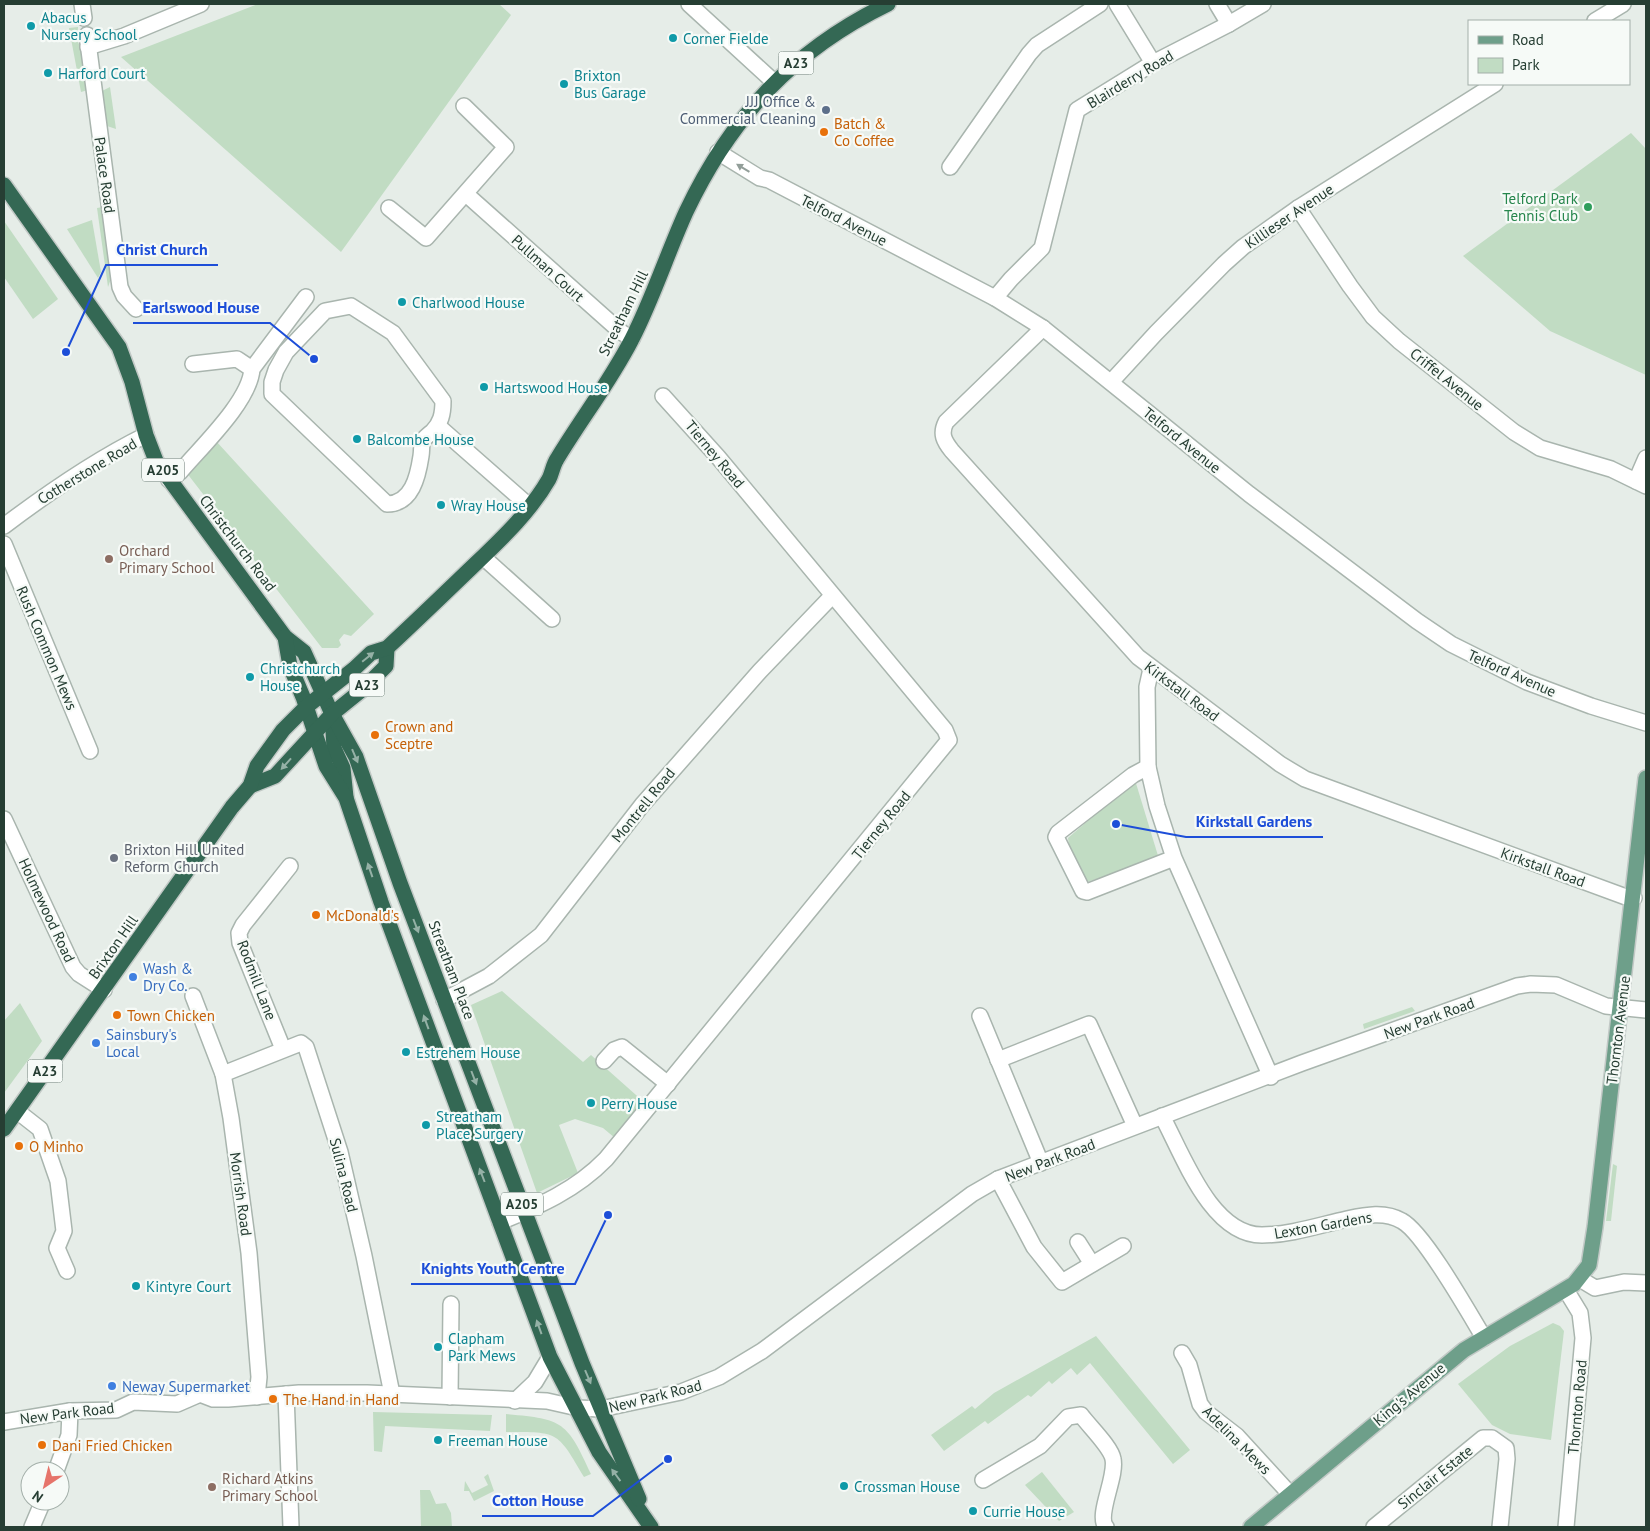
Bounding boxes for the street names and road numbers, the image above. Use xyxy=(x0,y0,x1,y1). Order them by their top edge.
street label: Blairderry Road xyxy=(1083,46,1177,112)
road number: A23 xyxy=(778,52,814,74)
street label: Palace Road xyxy=(90,136,120,214)
street label: Killieser Avenue xyxy=(1241,179,1337,253)
street label: Telford Avenue xyxy=(798,190,890,250)
street label: Pullman Court xyxy=(508,230,588,306)
street label: Streatham Hill xyxy=(594,266,652,359)
street label: Criffel Avenue xyxy=(1406,344,1488,414)
street label: Telford Avenue xyxy=(1139,403,1225,477)
street label: Tierney Road xyxy=(681,416,749,492)
street label: Cotherstone Road xyxy=(34,434,140,508)
road number: A205 xyxy=(142,458,184,482)
street label: Christchurch Road xyxy=(196,491,280,595)
street label: Rush Common Mews xyxy=(12,583,82,713)
street label: Telford Avenue xyxy=(1465,645,1559,701)
street label: Kirkstall Road xyxy=(1141,657,1223,725)
road number: A23 xyxy=(350,674,384,696)
street label: Montrell Road xyxy=(607,764,679,846)
street label: Tierney Road xyxy=(848,787,914,863)
street label: Kirkstall Road xyxy=(1498,843,1588,891)
street label: Holmewood Road xyxy=(15,855,79,965)
street label: Brixton Hill xyxy=(84,911,142,983)
street label: Streatham Place xyxy=(424,918,480,1022)
street label: Rodmill Lane xyxy=(233,937,281,1023)
street label: Thornton Avenue xyxy=(1602,975,1634,1085)
street label: New Park Road xyxy=(1381,993,1477,1043)
road number: A23 xyxy=(28,1060,62,1082)
street label: New Park Road xyxy=(1002,1134,1098,1186)
street label: Sulina Road xyxy=(326,1136,362,1214)
street label: Morrish Road xyxy=(226,1151,256,1237)
road number: A205 xyxy=(501,1192,543,1216)
street label: Lexton Gardens xyxy=(1273,1207,1373,1243)
street label: King's Avenue xyxy=(1369,1358,1449,1430)
street label: Thornton Road xyxy=(1563,1359,1591,1455)
street label: New Park Road xyxy=(607,1375,703,1417)
street label: New Park Road xyxy=(19,1398,115,1428)
street label: Adelina Mews xyxy=(1199,1402,1275,1478)
street label: Sinclair Estate xyxy=(1394,1441,1476,1513)

